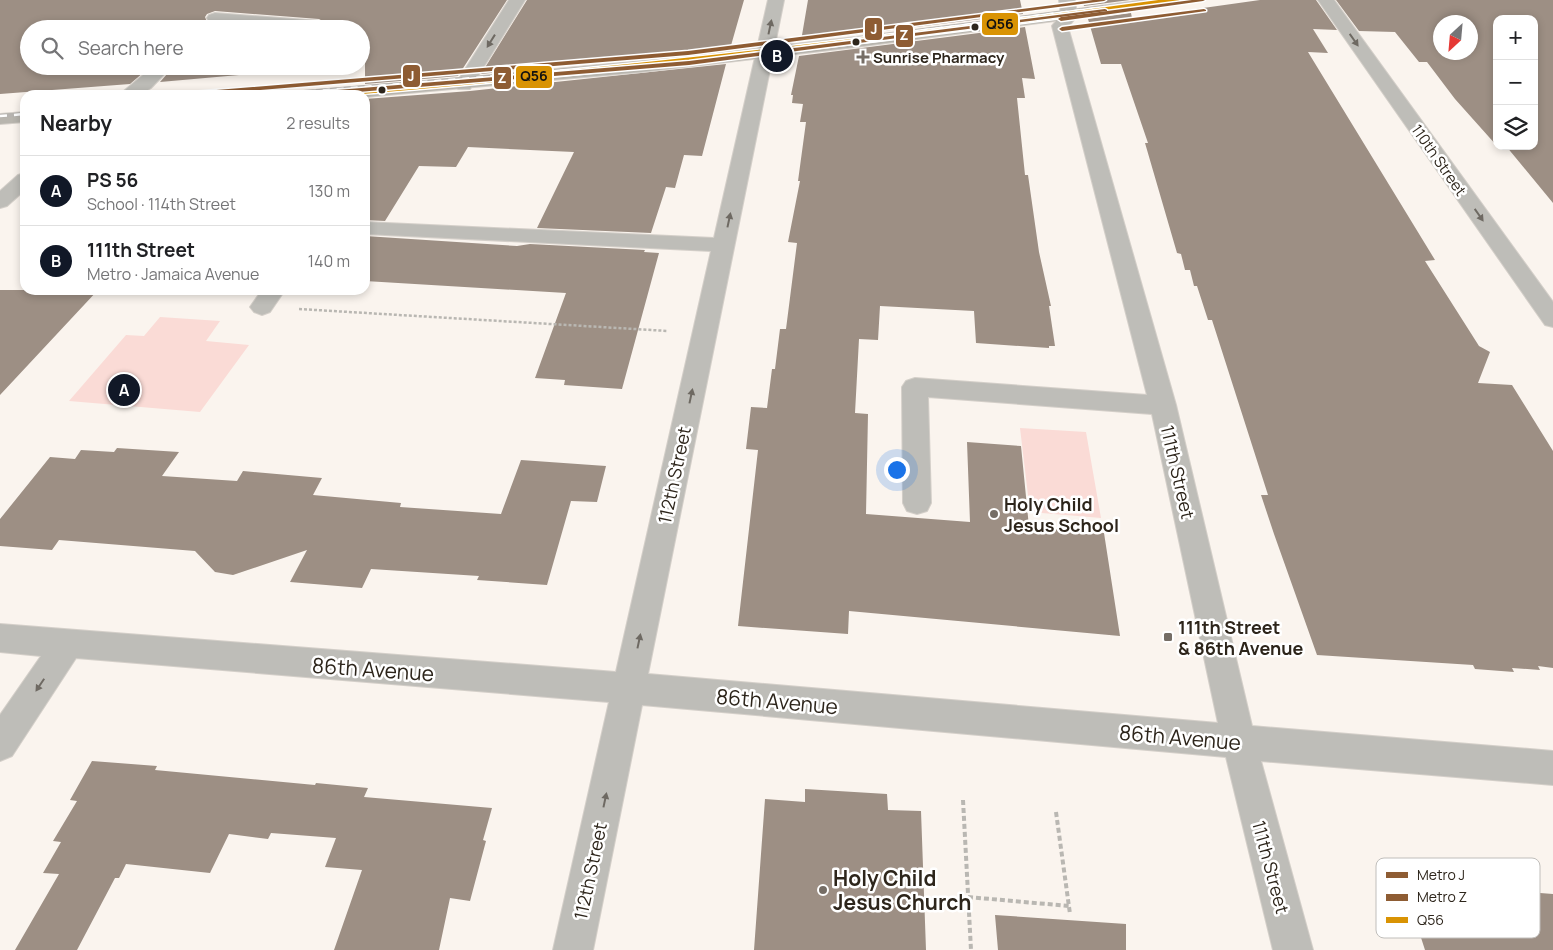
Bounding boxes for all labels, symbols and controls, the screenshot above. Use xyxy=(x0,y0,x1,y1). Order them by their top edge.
line badge: Q56 xyxy=(981,12,1019,36)
text: Q56 xyxy=(986,14,1014,33)
north arrow xyxy=(1433,15,1478,60)
map controls xyxy=(1493,15,1538,150)
button: + xyxy=(1493,15,1538,60)
line badge: J xyxy=(864,17,883,41)
text: J xyxy=(870,19,878,38)
search box xyxy=(20,20,370,75)
one-way arrow xyxy=(766,20,774,35)
unlabelled marker xyxy=(970,22,980,32)
line badge: Z xyxy=(895,24,914,48)
text: Z xyxy=(899,25,909,44)
one-way arrow xyxy=(1349,33,1359,47)
icon: search xyxy=(38,34,66,62)
text: Search here xyxy=(78,35,184,61)
one-way arrow xyxy=(486,35,495,48)
pin: B xyxy=(761,37,793,75)
unlabelled marker xyxy=(851,37,861,47)
place label: Sunrise Pharmacy xyxy=(873,47,1005,68)
marker: Sunrise Pharmacy xyxy=(857,51,869,63)
button: − xyxy=(1493,60,1538,105)
line badge: J xyxy=(402,64,421,88)
line badge: Q56 xyxy=(515,65,553,89)
text: J xyxy=(407,66,415,85)
line badge: Z xyxy=(493,66,512,90)
text: Q56 xyxy=(520,66,548,85)
text: Z xyxy=(497,68,507,87)
unlabelled marker xyxy=(377,85,387,95)
button: layers xyxy=(1493,105,1538,150)
text: Nearby xyxy=(40,109,112,137)
text: 2 results xyxy=(286,112,350,134)
street label: 110th Street xyxy=(1407,120,1471,200)
text: PS 56 xyxy=(87,167,138,193)
text: A xyxy=(51,180,61,202)
text: 130 m xyxy=(308,180,350,202)
text: School · 114th Street xyxy=(87,193,236,215)
one-way arrow xyxy=(1474,208,1484,222)
one-way arrow xyxy=(725,212,733,228)
text: 111th Street xyxy=(87,237,195,263)
text: B xyxy=(51,250,61,272)
text: 140 m xyxy=(308,250,350,272)
text: Metro · Jamaica Avenue xyxy=(87,263,259,285)
pin: A xyxy=(108,371,140,409)
one-way arrow xyxy=(687,389,695,404)
street label: 111th Street xyxy=(1156,423,1200,521)
street label: 112th Street xyxy=(652,424,696,526)
your location xyxy=(884,457,910,483)
place label: Holy Child Jesus School xyxy=(1004,492,1119,537)
marker: Holy Child Jesus School xyxy=(988,508,1000,520)
place label: 111th Street & 86th Avenue xyxy=(1178,615,1304,660)
marker: 111th Street & 86th Avenue xyxy=(1162,631,1174,643)
one-way arrow xyxy=(635,633,643,648)
street label: 86th Avenue xyxy=(311,651,435,687)
one-way arrow xyxy=(35,678,45,692)
street label: 86th Avenue xyxy=(715,682,839,720)
street label: 86th Avenue xyxy=(1118,718,1242,756)
one-way arrow xyxy=(601,792,609,807)
street label: 111th Street xyxy=(1247,818,1295,916)
street label: 112th Street xyxy=(568,820,612,922)
legend xyxy=(1376,858,1540,938)
place label: Holy Child Jesus Church xyxy=(833,864,971,916)
text: Metro J xyxy=(1417,865,1465,884)
marker: Holy Child Jesus Church xyxy=(817,884,829,896)
text: Metro Z xyxy=(1417,887,1467,906)
text: Q56 xyxy=(1417,910,1444,929)

